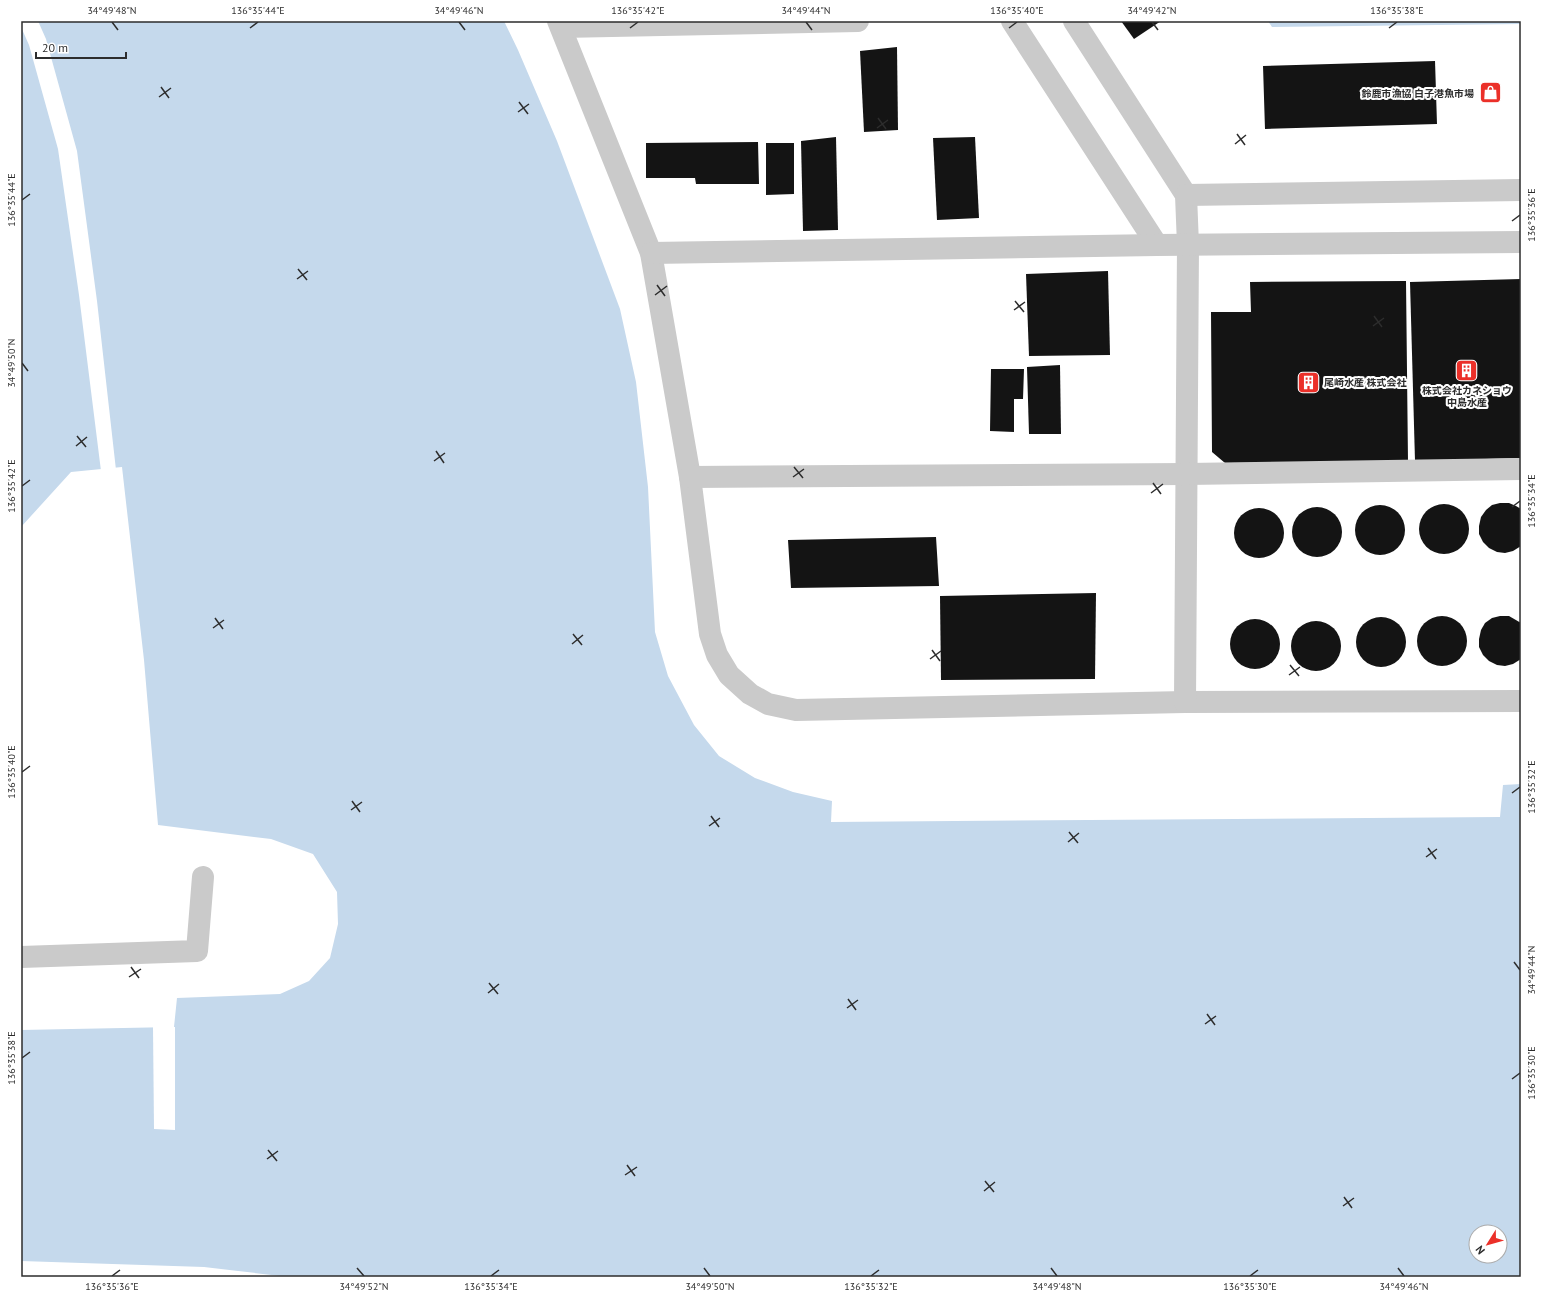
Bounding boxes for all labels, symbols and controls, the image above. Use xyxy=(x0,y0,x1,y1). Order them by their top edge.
text: 34°49'48"N xyxy=(87,4,137,17)
text: 136°35'44"E xyxy=(231,4,285,17)
text: 34°49'46"N xyxy=(434,4,484,17)
text: 136°35'42"E xyxy=(611,4,665,17)
text: 34°49'44"N xyxy=(781,4,831,17)
text: 136°35'40"E xyxy=(990,4,1044,17)
text: 34°49'42"N xyxy=(1127,4,1177,17)
text: 136°35'38"E xyxy=(1370,4,1424,17)
scale bar xyxy=(36,34,126,60)
text: 20 m xyxy=(42,40,68,55)
shop icon: 鈴鹿市漁協 白子港魚市場 xyxy=(1477,80,1503,106)
place label: 鈴鹿市漁協 白子港魚市場 xyxy=(1361,87,1474,100)
text: 136°35'44"E xyxy=(5,173,18,227)
text: 136°35'36"E xyxy=(1525,188,1538,242)
text: 34°49'50"N xyxy=(5,338,18,388)
building icon: 株式会社カネショウ 中島水産 xyxy=(1454,357,1480,383)
building icon: 尾崎水産 株式会社 xyxy=(1296,369,1322,395)
place label: 尾崎水産 株式会社 xyxy=(1324,376,1408,389)
place label: 株式会社カネショウ 中島水産 xyxy=(1422,384,1512,409)
text: 136°35'42"E xyxy=(5,459,18,513)
text: 136°35'34"E xyxy=(1525,474,1538,528)
text: 136°35'40"E xyxy=(5,745,18,799)
text: 136°35'32"E xyxy=(1525,760,1538,814)
text: 34°49'44"N xyxy=(1525,945,1538,995)
text: 136°35'38"E xyxy=(5,1031,18,1085)
text: 136°35'30"E xyxy=(1525,1046,1538,1100)
north arrow xyxy=(1468,1224,1508,1264)
text: N xyxy=(1472,1243,1488,1257)
text: 136°35'36"E xyxy=(85,1280,139,1293)
text: 34°49'52"N xyxy=(339,1280,389,1293)
text: 136°35'34"E xyxy=(464,1280,518,1293)
text: 34°49'50"N xyxy=(685,1280,735,1293)
text: 136°35'32"E xyxy=(844,1280,898,1293)
text: 34°49'48"N xyxy=(1032,1280,1082,1293)
text: 136°35'30"E xyxy=(1223,1280,1277,1293)
text: 34°49'46"N xyxy=(1379,1280,1429,1293)

